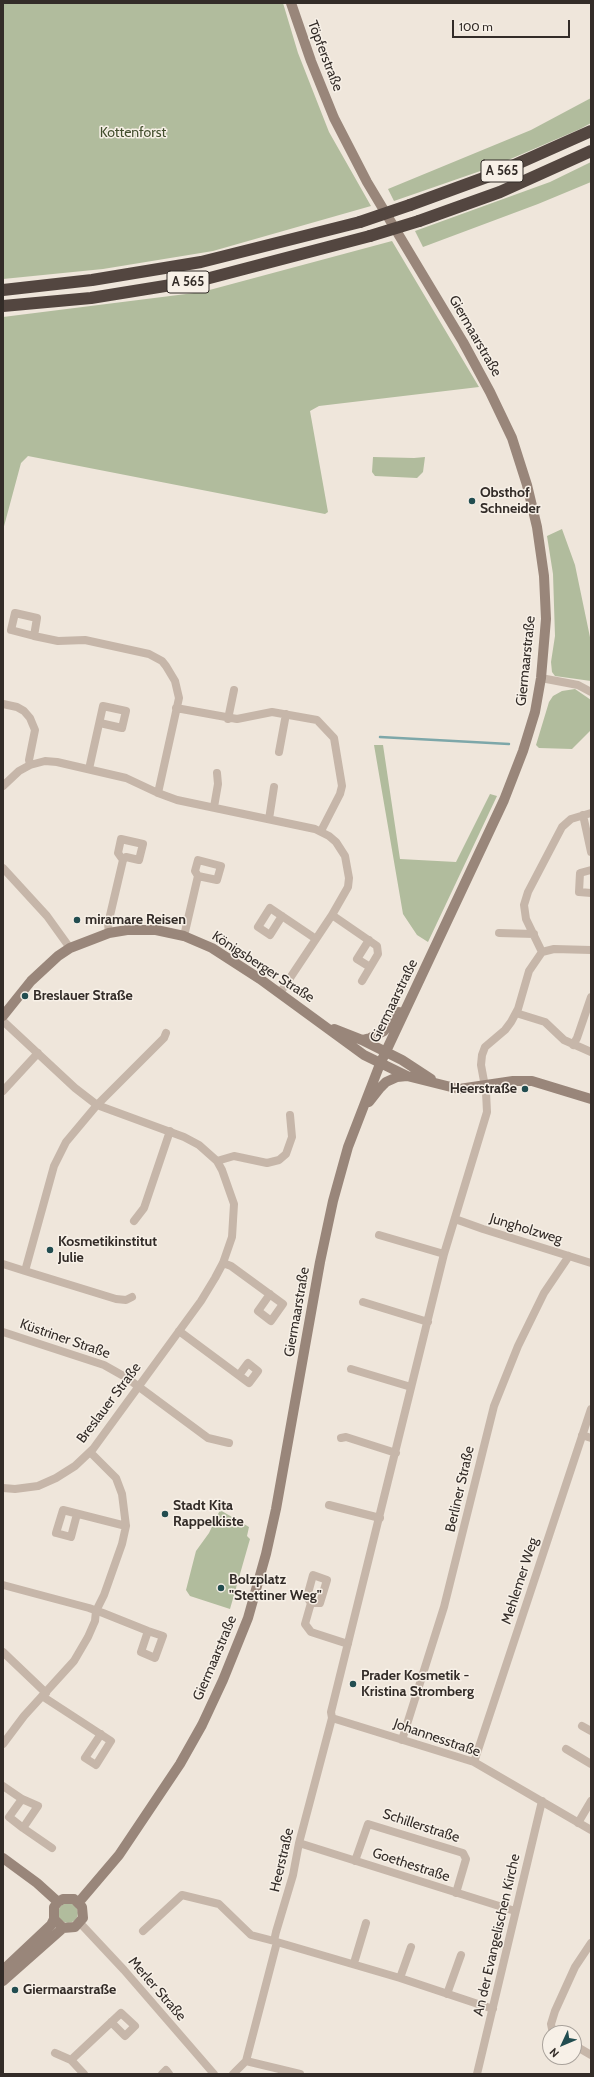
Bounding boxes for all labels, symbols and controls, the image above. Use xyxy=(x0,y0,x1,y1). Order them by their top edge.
scale bar xyxy=(454,12,572,38)
street label: Töpferstraße xyxy=(304,18,346,94)
text: 100 m xyxy=(459,19,493,34)
park label: Kottenforst xyxy=(100,125,166,141)
road number: A 565 xyxy=(481,160,523,182)
road number: A 565 xyxy=(167,271,209,293)
street label: Giermaarstraße xyxy=(445,292,505,380)
place label: Obsthof Schneider xyxy=(480,485,540,518)
marker: Obsthof Schneider xyxy=(467,496,477,506)
street label: Giermaarstraße xyxy=(513,615,539,707)
place label: miramare Reisen xyxy=(85,912,186,928)
marker: miramare Reisen xyxy=(72,915,82,925)
street label: Königsberger Straße xyxy=(209,928,317,1006)
street label: Giermaarstraße xyxy=(367,957,421,1045)
place label: Breslauer Straße xyxy=(33,988,133,1004)
marker: Breslauer Straße xyxy=(20,991,30,1001)
place label: Heerstraße xyxy=(450,1081,517,1097)
marker: Heerstraße xyxy=(520,1084,530,1094)
street label: Jungholzweg xyxy=(488,1210,564,1248)
place label: Kosmetikinstitut Julie xyxy=(58,1234,157,1266)
marker: Kosmetikinstitut Julie xyxy=(45,1245,55,1255)
street label: Giermaarstraße xyxy=(281,1266,313,1358)
street label: Küstriner Straße xyxy=(18,1316,112,1362)
street label: Breslauer Straße xyxy=(73,1359,145,1447)
street label: Berliner Straße xyxy=(442,1444,478,1534)
place label: Stadt Kita Rappelkiste xyxy=(173,1498,244,1530)
marker: Stadt Kita Rappelkiste xyxy=(160,1509,170,1519)
street label: Mehlemer Weg xyxy=(498,1536,542,1626)
place label: Bolzplatz "Stettiner Weg" xyxy=(229,1572,322,1604)
marker: Bolzplatz "Stettiner Weg" xyxy=(216,1583,226,1593)
street label: Giermaarstraße xyxy=(190,1613,240,1703)
place label: Prader Kosmetik - Kristina Stromberg xyxy=(361,1668,474,1700)
marker: Prader Kosmetik - Kristina Stromberg xyxy=(348,1679,358,1689)
street label: Johannesstraße xyxy=(391,1715,483,1761)
street label: Schillerstraße xyxy=(380,1806,462,1846)
street label: Heerstraße xyxy=(266,1826,298,1894)
street label: Goethestraße xyxy=(370,1845,452,1885)
street label: An der Evangelischen Kirche xyxy=(470,1852,524,2018)
street label: Merler Straße xyxy=(125,1953,189,2025)
place label: Giermaarstraße xyxy=(23,1982,116,1998)
marker: Giermaarstraße xyxy=(10,1985,20,1995)
north arrow xyxy=(542,2025,582,2065)
text: N xyxy=(546,2045,562,2060)

